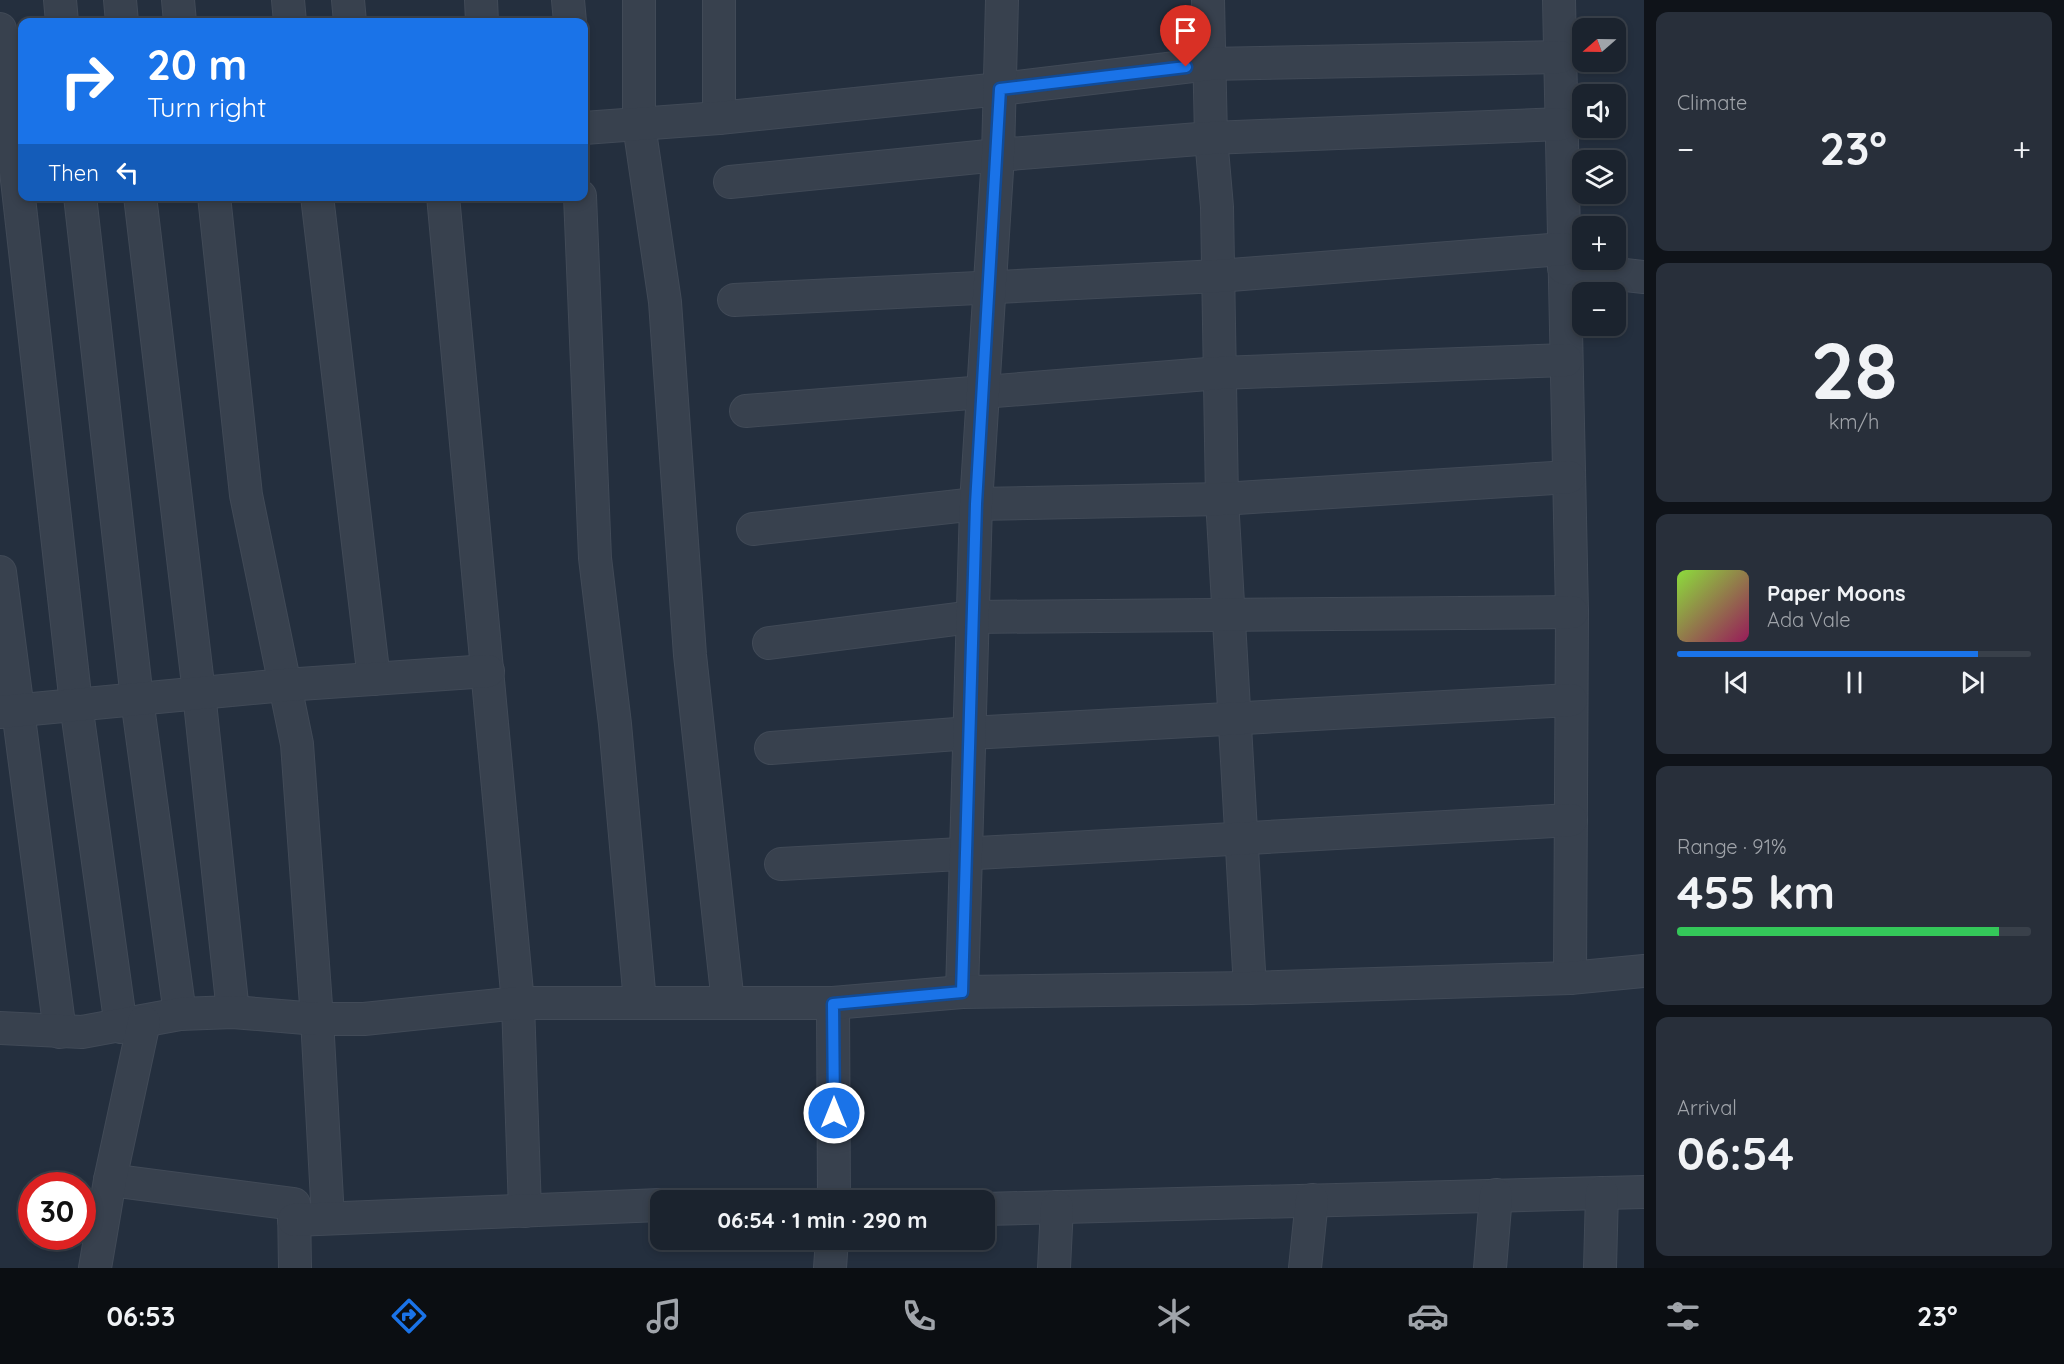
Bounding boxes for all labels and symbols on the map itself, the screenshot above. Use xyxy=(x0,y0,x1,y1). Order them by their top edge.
pin xyxy=(1160,5,1211,67)
north arrow xyxy=(1572,18,1626,72)
position arrow xyxy=(802,1081,866,1145)
speed limit sign: 30 xyxy=(18,1172,96,1250)

